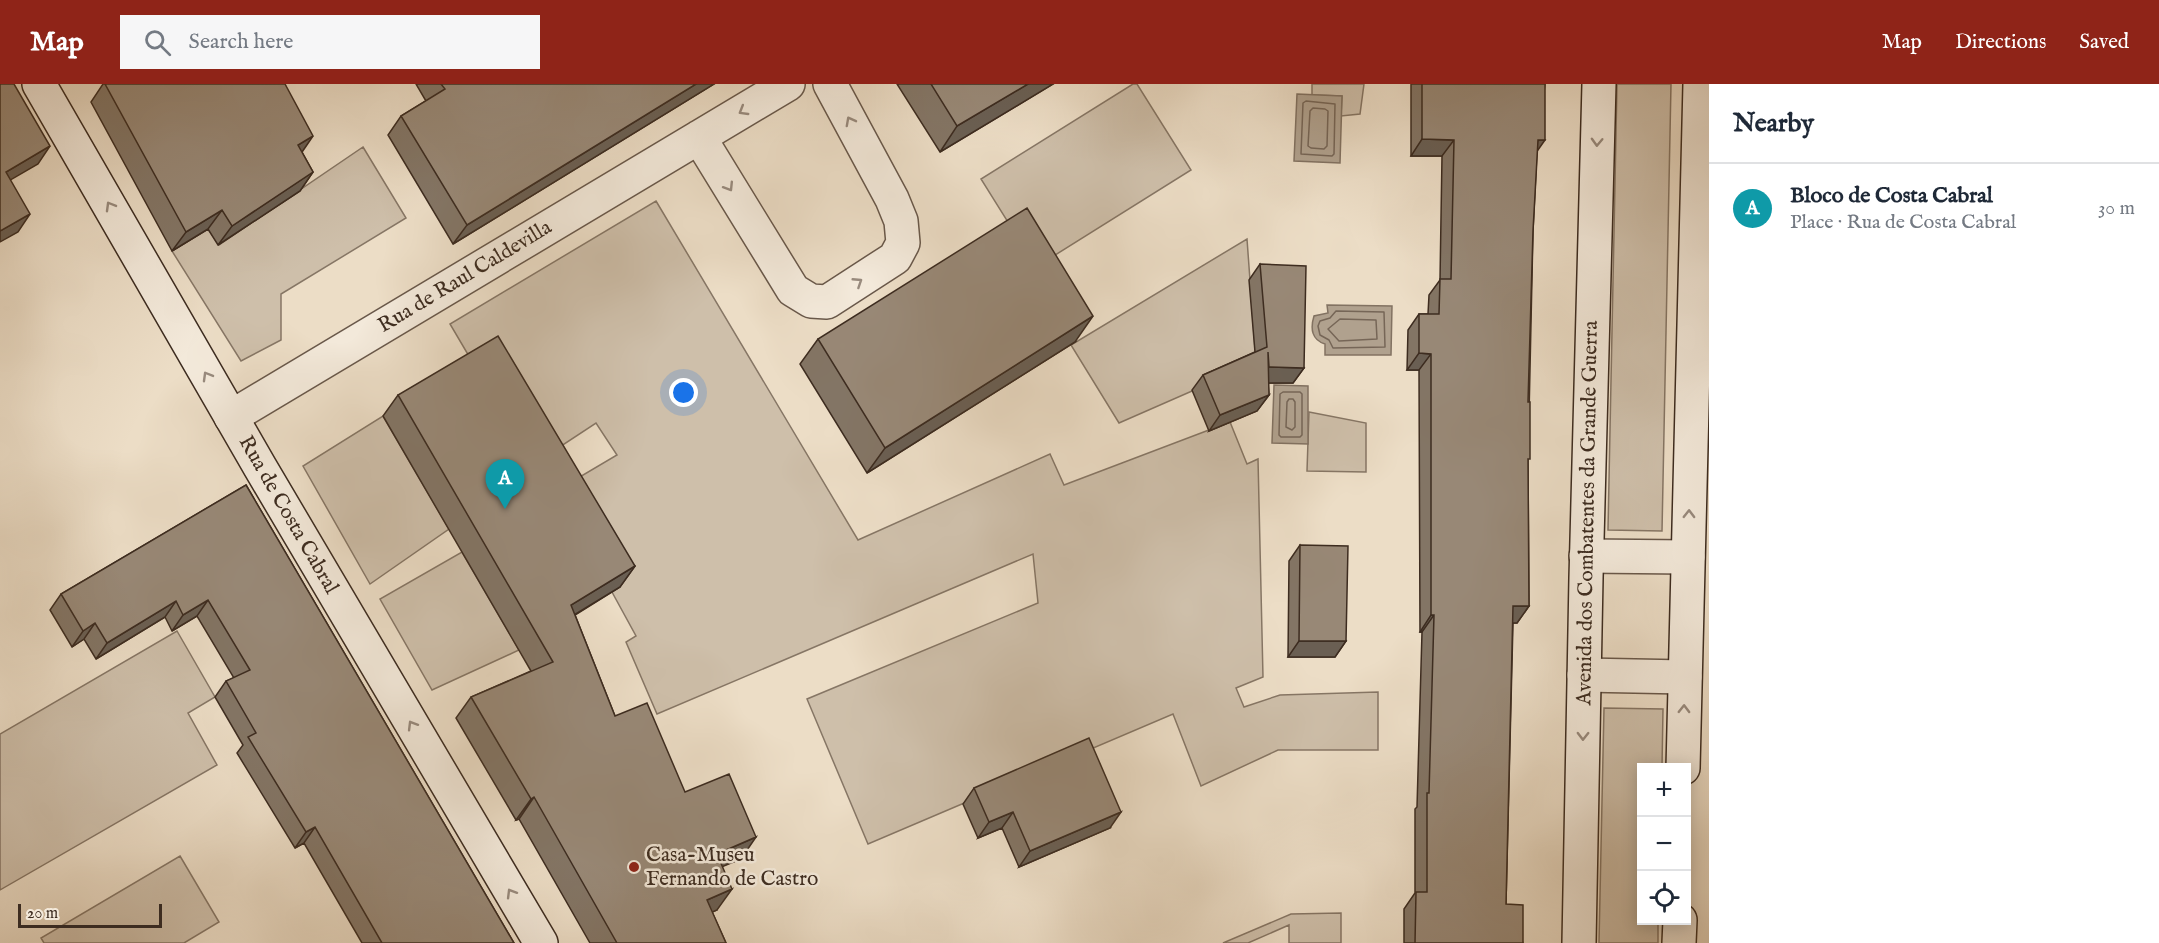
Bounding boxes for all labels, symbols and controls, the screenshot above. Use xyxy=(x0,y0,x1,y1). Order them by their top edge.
search box xyxy=(120,15,540,69)
text: Map xyxy=(30,25,84,60)
icon: search xyxy=(141,26,174,59)
text: Search here xyxy=(189,28,293,56)
text: Map xyxy=(1882,29,1922,56)
text: Directions xyxy=(1955,29,2046,56)
text: Saved xyxy=(2079,29,2129,56)
one-way arrow xyxy=(739,103,749,115)
text: Nearby xyxy=(1733,107,1814,140)
one-way arrow xyxy=(846,117,857,127)
one-way arrow xyxy=(1591,138,1604,147)
one-way arrow xyxy=(722,181,734,191)
text: Bloco de Costa Cabral xyxy=(1790,182,1993,210)
text: A xyxy=(1746,196,1759,221)
text: 30 m xyxy=(2098,196,2135,221)
one-way arrow xyxy=(106,202,117,213)
text: Place · Rua de Costa Cabral xyxy=(1790,210,2016,235)
street label: Rua de Raul Caldevilla xyxy=(373,214,558,340)
one-way arrow xyxy=(852,277,862,289)
street label: Avenida dos Combatentes da Grande Guerra xyxy=(1571,319,1605,707)
one-way arrow xyxy=(203,371,214,382)
your location xyxy=(669,378,698,407)
street label: Rua de Costa Cabral xyxy=(232,431,344,599)
pin: A xyxy=(486,460,524,509)
one-way arrow xyxy=(1683,510,1695,519)
one-way arrow xyxy=(1678,705,1690,714)
one-way arrow xyxy=(408,721,419,731)
one-way arrow xyxy=(1577,732,1589,741)
map controls xyxy=(1637,763,1691,925)
button: + xyxy=(1637,763,1691,817)
button: − xyxy=(1637,817,1691,871)
place label: Casa-Museu Fernando de Castro xyxy=(646,842,818,893)
marker: Casa-Museu Fernando de Castro xyxy=(627,860,641,874)
button: locate xyxy=(1637,871,1691,925)
one-way arrow xyxy=(507,889,519,899)
scale bar xyxy=(18,901,162,928)
text: 20 m xyxy=(27,904,58,924)

